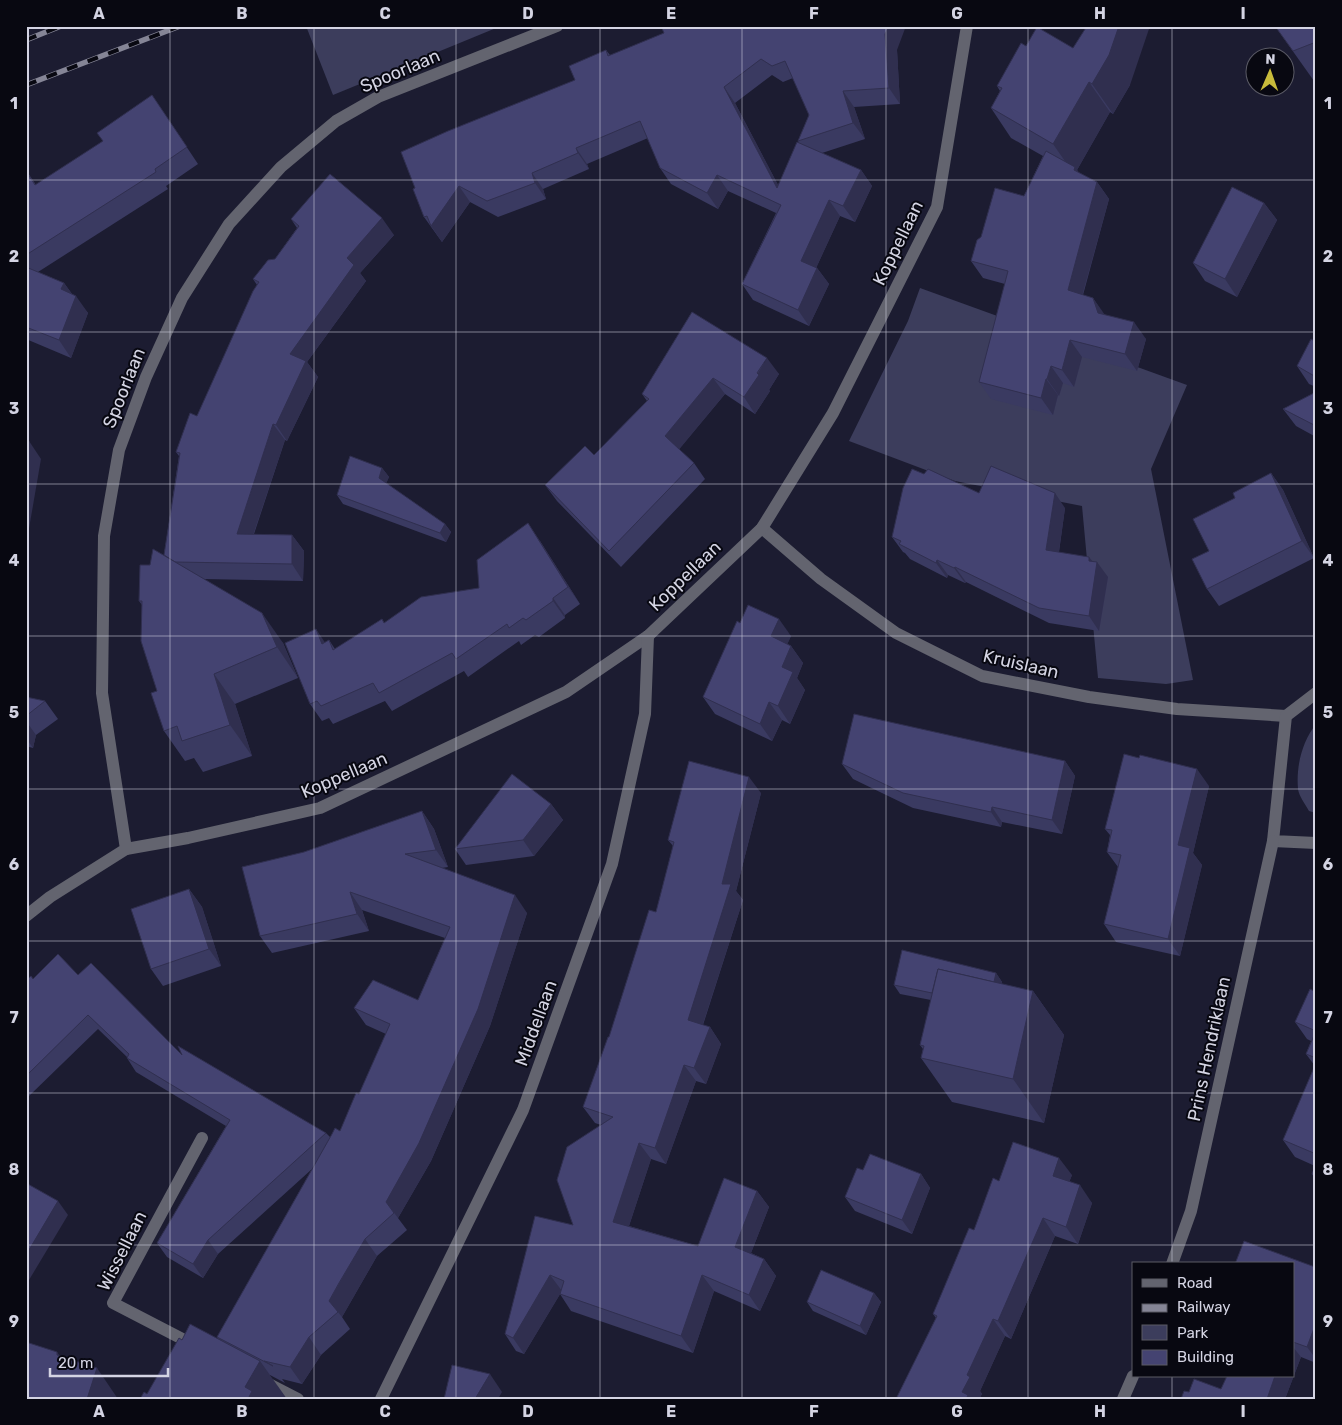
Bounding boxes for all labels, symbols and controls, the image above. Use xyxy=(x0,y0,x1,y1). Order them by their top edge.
text: A xyxy=(93,4,105,23)
text: B xyxy=(236,4,248,23)
text: C xyxy=(379,4,391,23)
text: D xyxy=(522,4,534,23)
text: E xyxy=(666,4,676,23)
text: F xyxy=(809,4,819,23)
text: G xyxy=(951,4,963,23)
text: H xyxy=(1094,4,1106,23)
text: I xyxy=(1240,4,1246,23)
street label: Spoorlaan xyxy=(357,44,443,98)
north arrow xyxy=(1244,48,1294,98)
text: N xyxy=(1265,51,1276,68)
text: 1 xyxy=(10,94,18,113)
text: 1 xyxy=(1324,94,1332,113)
street label: Koppellaan xyxy=(868,197,928,289)
text: 2 xyxy=(9,247,19,266)
text: 2 xyxy=(1323,247,1333,266)
street label: Spoorlaan xyxy=(98,345,150,431)
text: 3 xyxy=(9,399,19,418)
text: 3 xyxy=(1323,399,1333,418)
street label: Koppellaan xyxy=(644,536,726,616)
text: 4 xyxy=(9,551,20,570)
text: 4 xyxy=(1323,551,1334,570)
street label: Kruislaan xyxy=(981,645,1061,683)
text: 5 xyxy=(9,703,19,722)
text: 5 xyxy=(1323,703,1333,722)
street label: Koppellaan xyxy=(298,747,390,803)
text: 6 xyxy=(9,855,19,874)
text: 6 xyxy=(1323,855,1333,874)
street label: Prins Hendriklaan xyxy=(1183,975,1235,1123)
street label: Middellaan xyxy=(510,977,562,1069)
text: 7 xyxy=(9,1008,19,1027)
text: 7 xyxy=(1323,1008,1333,1027)
text: 8 xyxy=(9,1160,20,1179)
text: 8 xyxy=(1323,1160,1334,1179)
street label: Wissellaan xyxy=(93,1207,151,1295)
legend xyxy=(1132,1262,1294,1378)
text: Road xyxy=(1177,1274,1213,1292)
text: Railway xyxy=(1177,1298,1231,1316)
text: 9 xyxy=(9,1312,19,1331)
text: 9 xyxy=(1323,1312,1333,1331)
text: Park xyxy=(1177,1324,1208,1342)
scale bar xyxy=(50,1345,168,1377)
text: Building xyxy=(1177,1348,1234,1366)
text: 20 m xyxy=(58,1354,93,1372)
text: A xyxy=(93,1402,105,1421)
text: B xyxy=(236,1402,248,1421)
text: C xyxy=(379,1402,391,1421)
text: D xyxy=(522,1402,534,1421)
text: E xyxy=(666,1402,676,1421)
text: F xyxy=(809,1402,819,1421)
text: G xyxy=(951,1402,963,1421)
text: H xyxy=(1094,1402,1106,1421)
text: I xyxy=(1240,1402,1246,1421)

